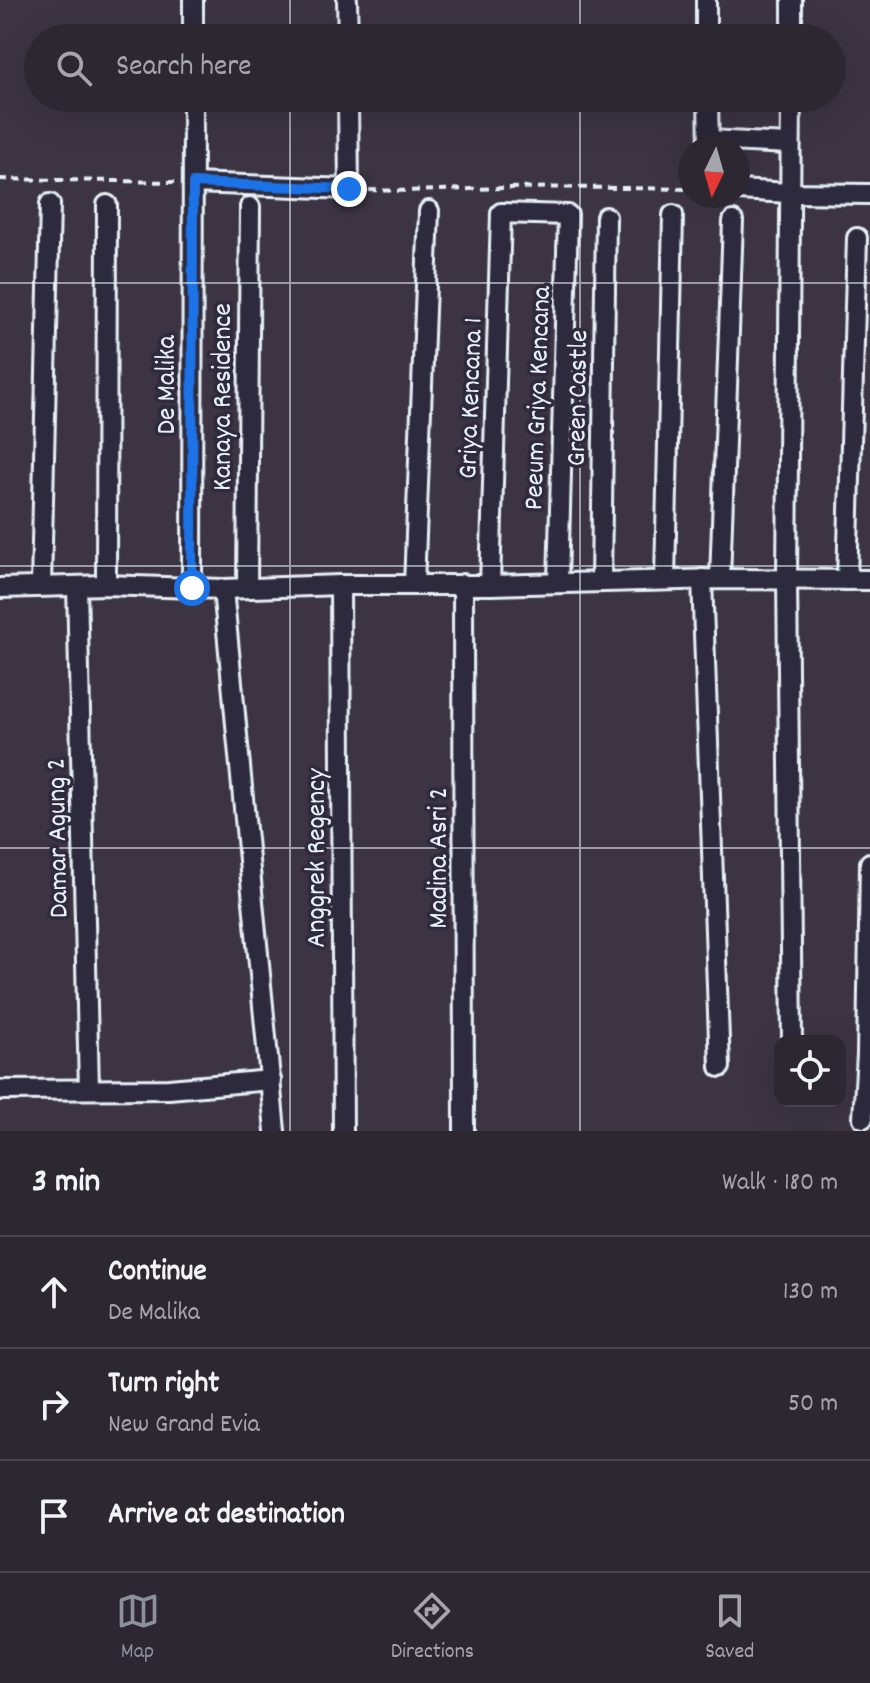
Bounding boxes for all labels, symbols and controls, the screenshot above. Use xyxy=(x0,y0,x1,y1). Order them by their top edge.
search box xyxy=(24,24,846,112)
icon: search xyxy=(52,46,96,90)
text: Search here xyxy=(116,47,252,90)
north arrow xyxy=(678,136,750,208)
route end xyxy=(331,171,367,207)
street label: Peeum Griya Kencana xyxy=(516,285,564,511)
street label: Kanaya Residence xyxy=(205,303,245,491)
street label: Griya Kencana 1 xyxy=(450,317,496,480)
street label: Green Castle xyxy=(559,329,601,467)
street label: De Malika xyxy=(149,335,189,435)
route start xyxy=(174,570,210,606)
street label: Damar Agung 2 xyxy=(39,757,81,918)
street label: Anggrek Regency xyxy=(299,768,339,948)
street label: Madina Asri 2 xyxy=(421,787,461,929)
map controls xyxy=(774,1035,846,1107)
button: locate xyxy=(774,1035,846,1107)
text: 3 min xyxy=(32,1159,100,1208)
text: Walk · 180 m xyxy=(722,1165,838,1202)
text: Continue xyxy=(108,1252,207,1295)
icon: ahead xyxy=(32,1270,76,1314)
text: 130 m xyxy=(783,1274,838,1311)
text: De Malika xyxy=(108,1295,200,1332)
text: Turn right xyxy=(108,1364,219,1407)
icon: right xyxy=(32,1382,76,1426)
text: 50 m xyxy=(788,1386,838,1423)
text: New Grand Evia xyxy=(108,1407,260,1444)
icon: arrive xyxy=(32,1494,76,1538)
text: Arrive at destination xyxy=(108,1495,345,1538)
tab: Map xyxy=(116,1589,160,1668)
tab: Directions xyxy=(391,1589,474,1668)
tab: Saved xyxy=(705,1589,754,1668)

